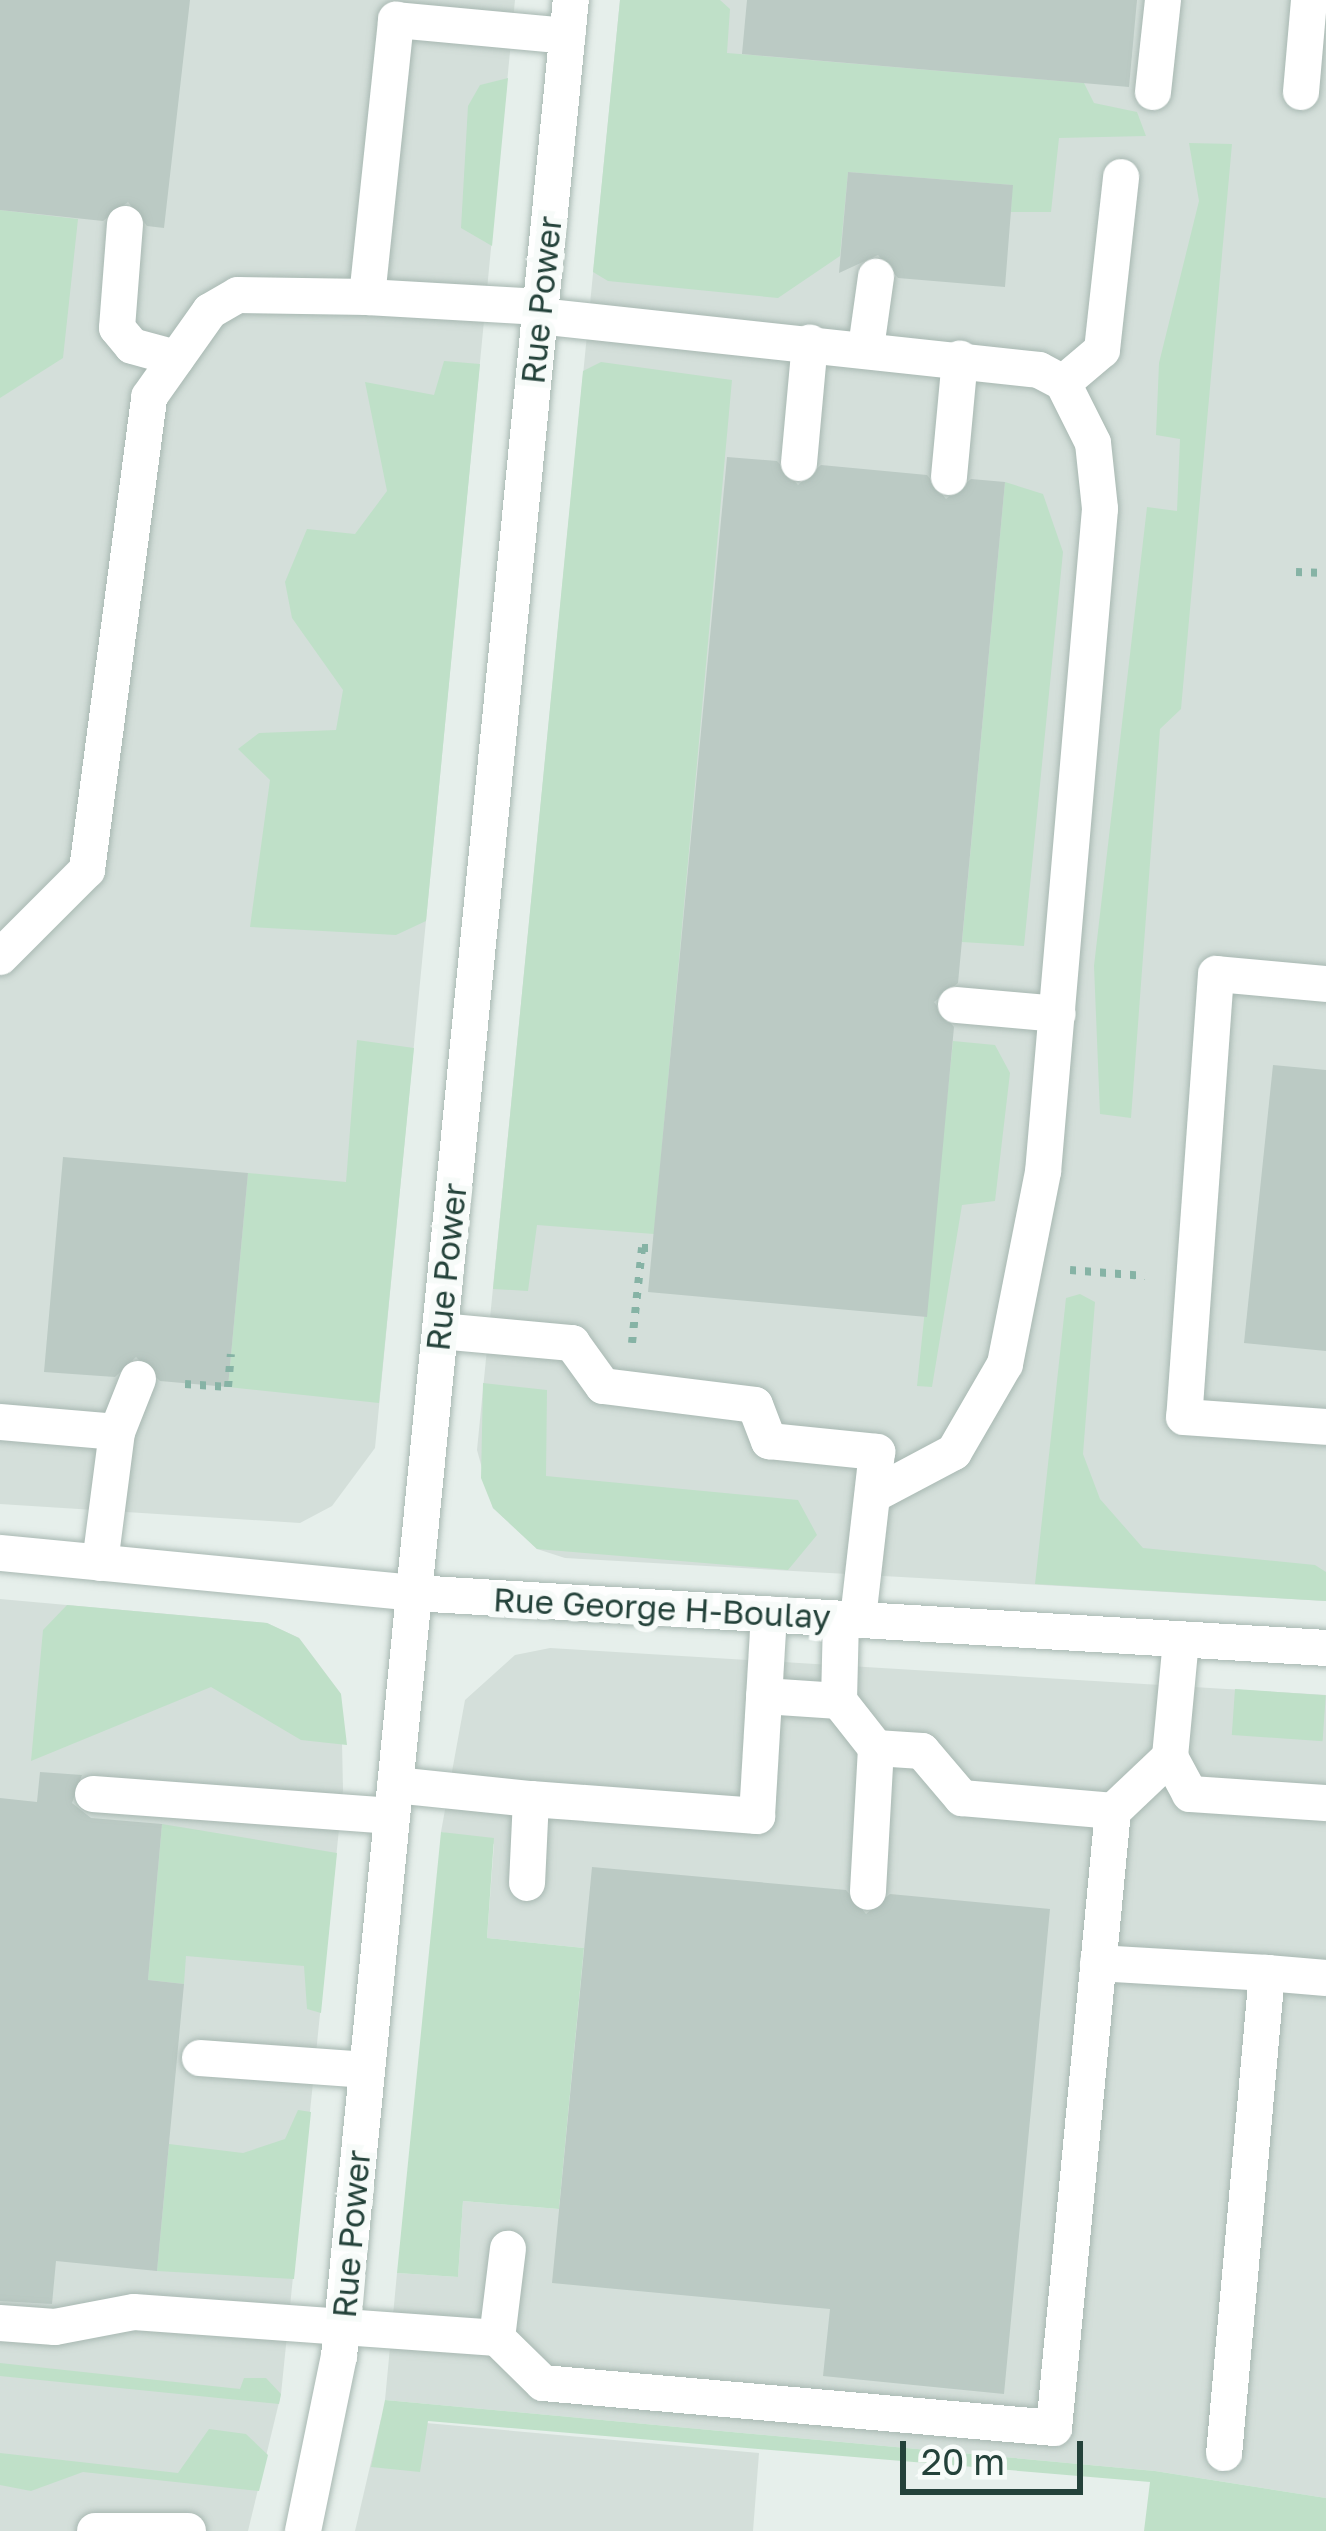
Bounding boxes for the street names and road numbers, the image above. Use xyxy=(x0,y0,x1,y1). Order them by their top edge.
street label: Rue Power xyxy=(513,214,569,386)
street label: Rue Power xyxy=(418,1181,474,1353)
street label: Rue George H-Boulay xyxy=(492,1579,832,1637)
street label: Rue Power xyxy=(324,2148,378,2320)

